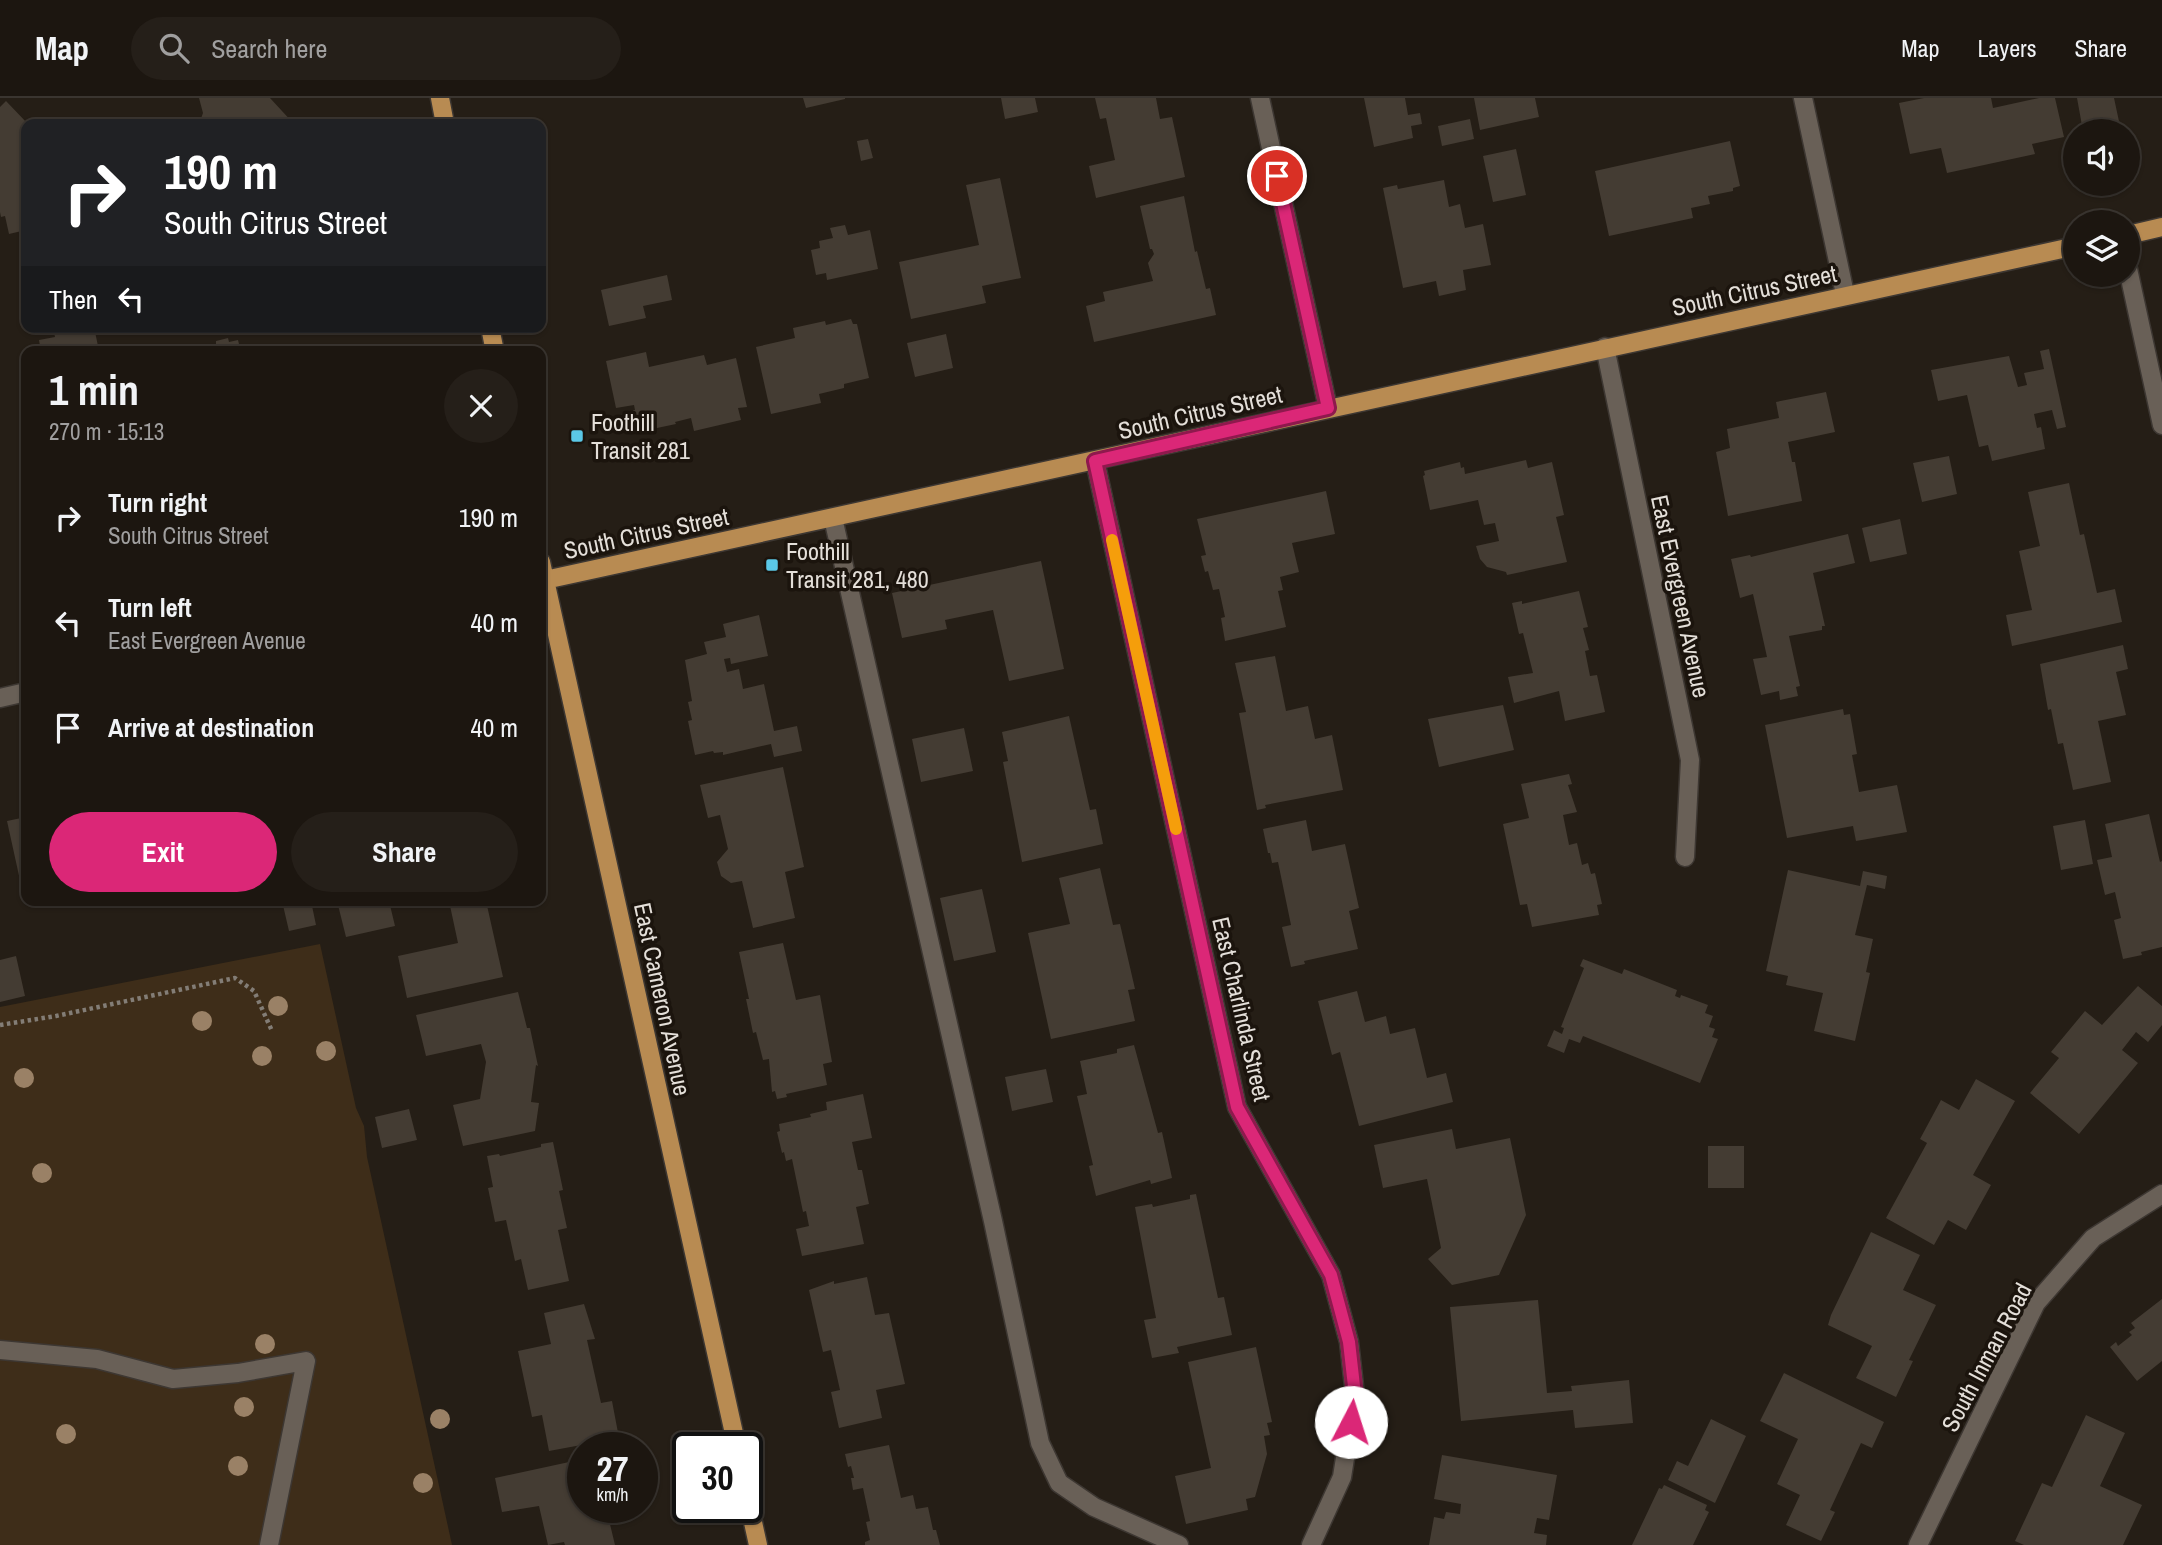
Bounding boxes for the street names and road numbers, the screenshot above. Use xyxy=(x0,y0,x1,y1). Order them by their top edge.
street label: South Citrus Street xyxy=(1669,257,1840,323)
street label: South Citrus Street xyxy=(1115,377,1286,446)
street label: East Evergreen Avenue xyxy=(1644,492,1718,700)
street label: South Citrus Street xyxy=(561,500,732,566)
street label: East Cameron Avenue xyxy=(627,900,699,1098)
street label: East Charlinda Street xyxy=(1205,914,1279,1105)
street label: South Inman Road xyxy=(1933,1277,2039,1437)

